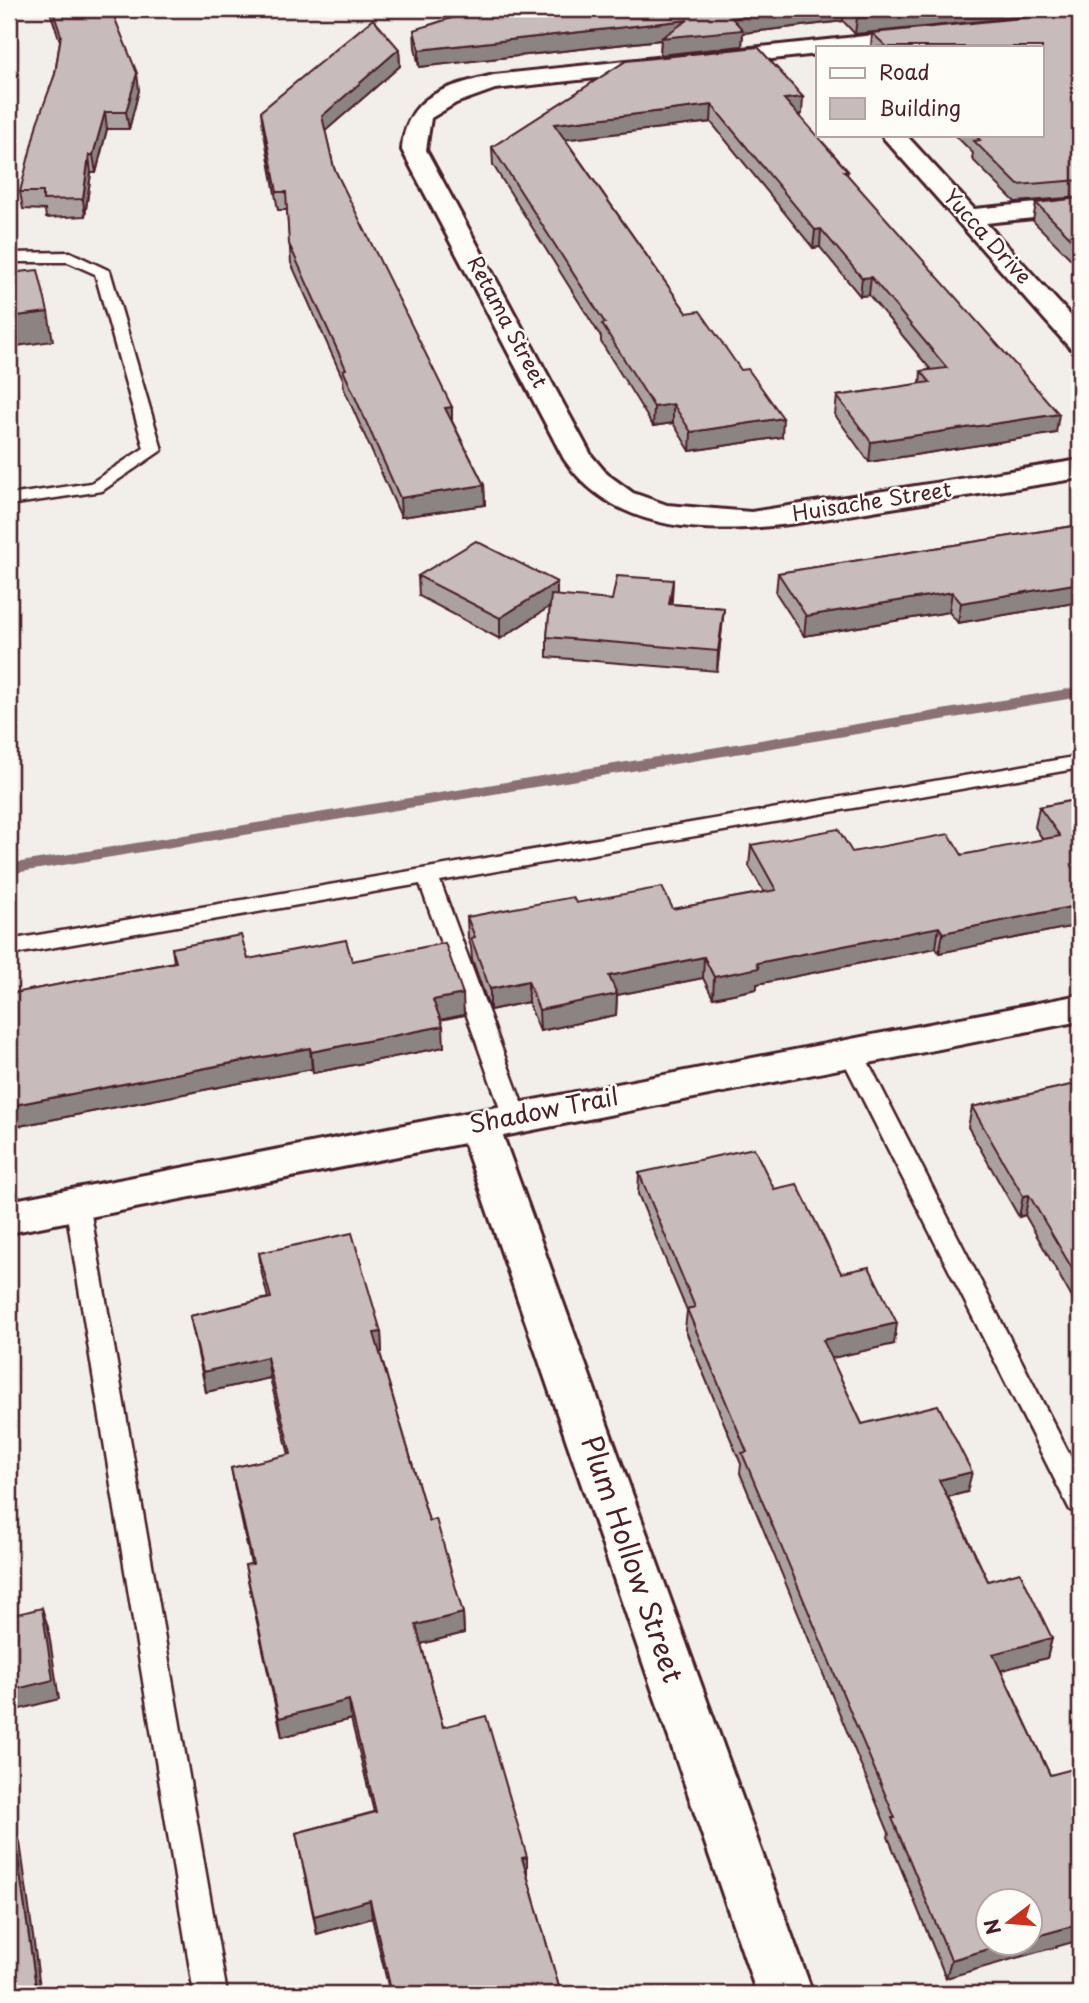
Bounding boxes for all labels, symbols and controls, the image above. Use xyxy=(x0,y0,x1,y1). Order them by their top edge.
legend xyxy=(816,46,1044,136)
text: Road xyxy=(879,55,930,87)
text: Building xyxy=(879,91,961,123)
street label: Yucca Drive xyxy=(937,181,1040,291)
street label: Retama Street xyxy=(460,249,557,393)
street label: Huisache Street xyxy=(790,472,953,528)
street label: Shadow Trail xyxy=(466,1077,621,1141)
street label: Plum Hollow Street xyxy=(571,1429,696,1688)
north arrow xyxy=(974,1888,1044,1958)
text: N xyxy=(976,1916,1007,1938)

